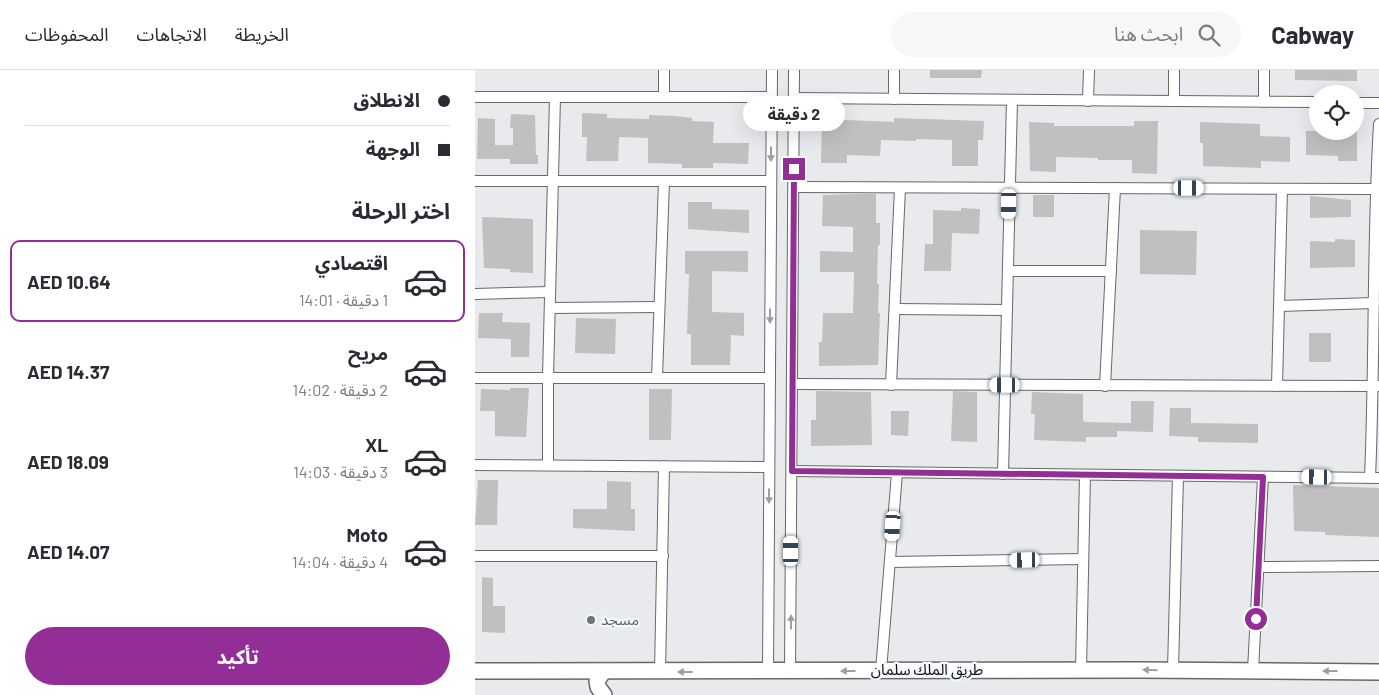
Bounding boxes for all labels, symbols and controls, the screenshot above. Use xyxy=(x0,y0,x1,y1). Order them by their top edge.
search box xyxy=(891,12,1241,57)
text: Cabway xyxy=(1271,20,1354,49)
icon: search xyxy=(1195,21,1223,49)
text: ابحث هنا xyxy=(1114,22,1183,45)
text: المحفوظات xyxy=(25,23,109,45)
text: الاتجاهات xyxy=(137,23,207,45)
text: الخريطة xyxy=(235,23,289,45)
map controls xyxy=(1309,85,1364,140)
button: locate xyxy=(1309,85,1364,140)
text: الانطلاق xyxy=(354,88,420,111)
callout: 2 دقيقة xyxy=(743,97,845,132)
text: 2 دقيقة xyxy=(768,104,820,123)
text: الوجهة xyxy=(366,137,420,160)
one-way arrow xyxy=(767,146,775,162)
route end xyxy=(783,158,805,180)
car xyxy=(1174,181,1204,196)
car xyxy=(1001,189,1016,219)
text: اختر الرحلة xyxy=(352,197,450,223)
text: اقتصادي xyxy=(315,251,388,274)
icon: car xyxy=(403,259,448,304)
text: AED 10.64 xyxy=(27,270,111,293)
text: 1 دقيقة · 14:01 xyxy=(299,290,388,309)
one-way arrow xyxy=(766,308,774,324)
text: مريح xyxy=(348,341,388,364)
icon: car xyxy=(403,349,448,394)
text: AED 14.37 xyxy=(27,360,109,383)
car xyxy=(990,378,1020,393)
text: 2 دقيقة · 14:02 xyxy=(293,380,388,399)
text: XL xyxy=(365,433,388,456)
icon: car xyxy=(403,439,448,484)
text: AED 18.09 xyxy=(27,450,109,473)
text: 3 دقيقة · 14:03 xyxy=(293,462,388,481)
car xyxy=(1301,469,1332,485)
one-way arrow xyxy=(765,488,773,504)
car xyxy=(884,511,901,541)
text: Moto xyxy=(346,523,388,546)
icon: car xyxy=(403,529,448,574)
car xyxy=(783,536,798,566)
text: AED 14.07 xyxy=(27,540,110,563)
text: 4 دقيقة · 14:04 xyxy=(292,552,388,571)
car xyxy=(1009,552,1040,568)
route start xyxy=(1245,608,1267,630)
place label: مسجد xyxy=(601,610,639,628)
marker: مسجد xyxy=(585,614,597,626)
one-way arrow xyxy=(787,614,795,630)
button: تأكيد xyxy=(25,627,450,685)
street label: طريق الملك سلمان xyxy=(871,660,983,680)
one-way arrow xyxy=(1142,666,1158,674)
one-way arrow xyxy=(840,667,856,675)
one-way arrow xyxy=(1322,667,1338,675)
one-way arrow xyxy=(677,668,693,676)

